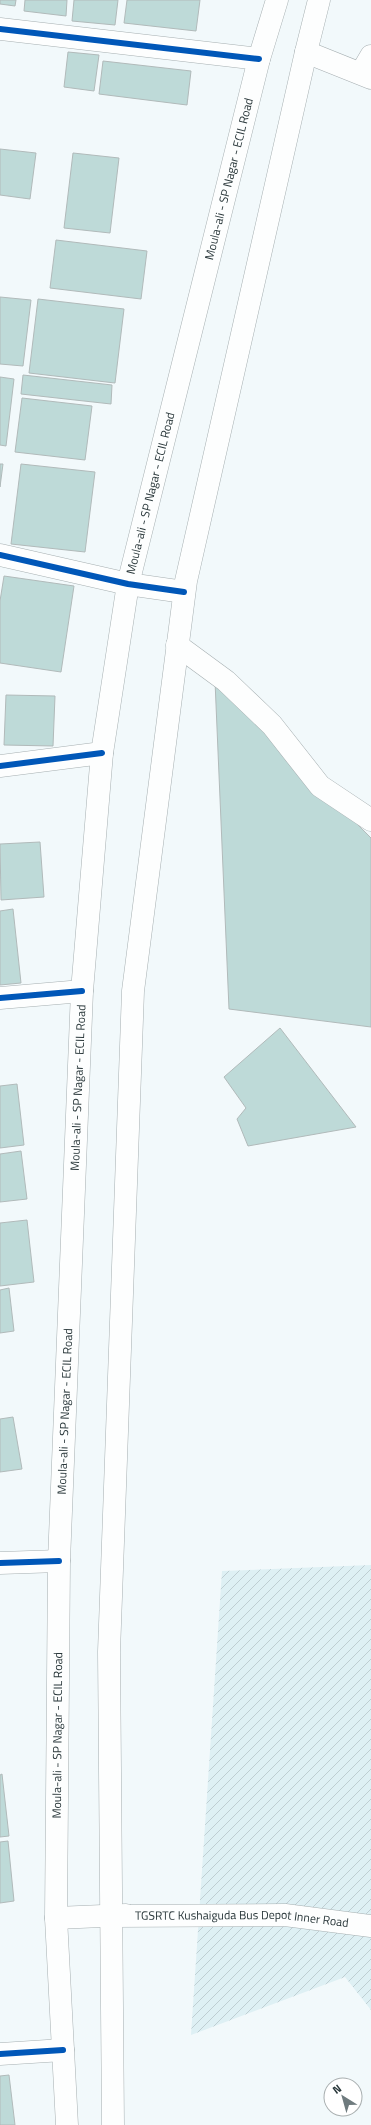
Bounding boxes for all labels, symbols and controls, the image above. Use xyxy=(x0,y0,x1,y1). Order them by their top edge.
street label: Moula-ali - SP Nagar - ECIL Road xyxy=(199,96,258,262)
street label: Moula-ali - SP Nagar - ECIL Road xyxy=(121,410,179,576)
street label: Moula-ali - SP Nagar - ECIL Road xyxy=(65,1004,90,1171)
street label: Moula-ali - SP Nagar - ECIL Road xyxy=(52,1328,77,1495)
street label: Moula-ali - SP Nagar - ECIL Road xyxy=(47,1652,67,1819)
street label: TGSRTC Kushaiguda Bus Depot Inner Road xyxy=(135,1905,350,1932)
north arrow xyxy=(323,2077,363,2117)
text: N xyxy=(329,2080,345,2098)

